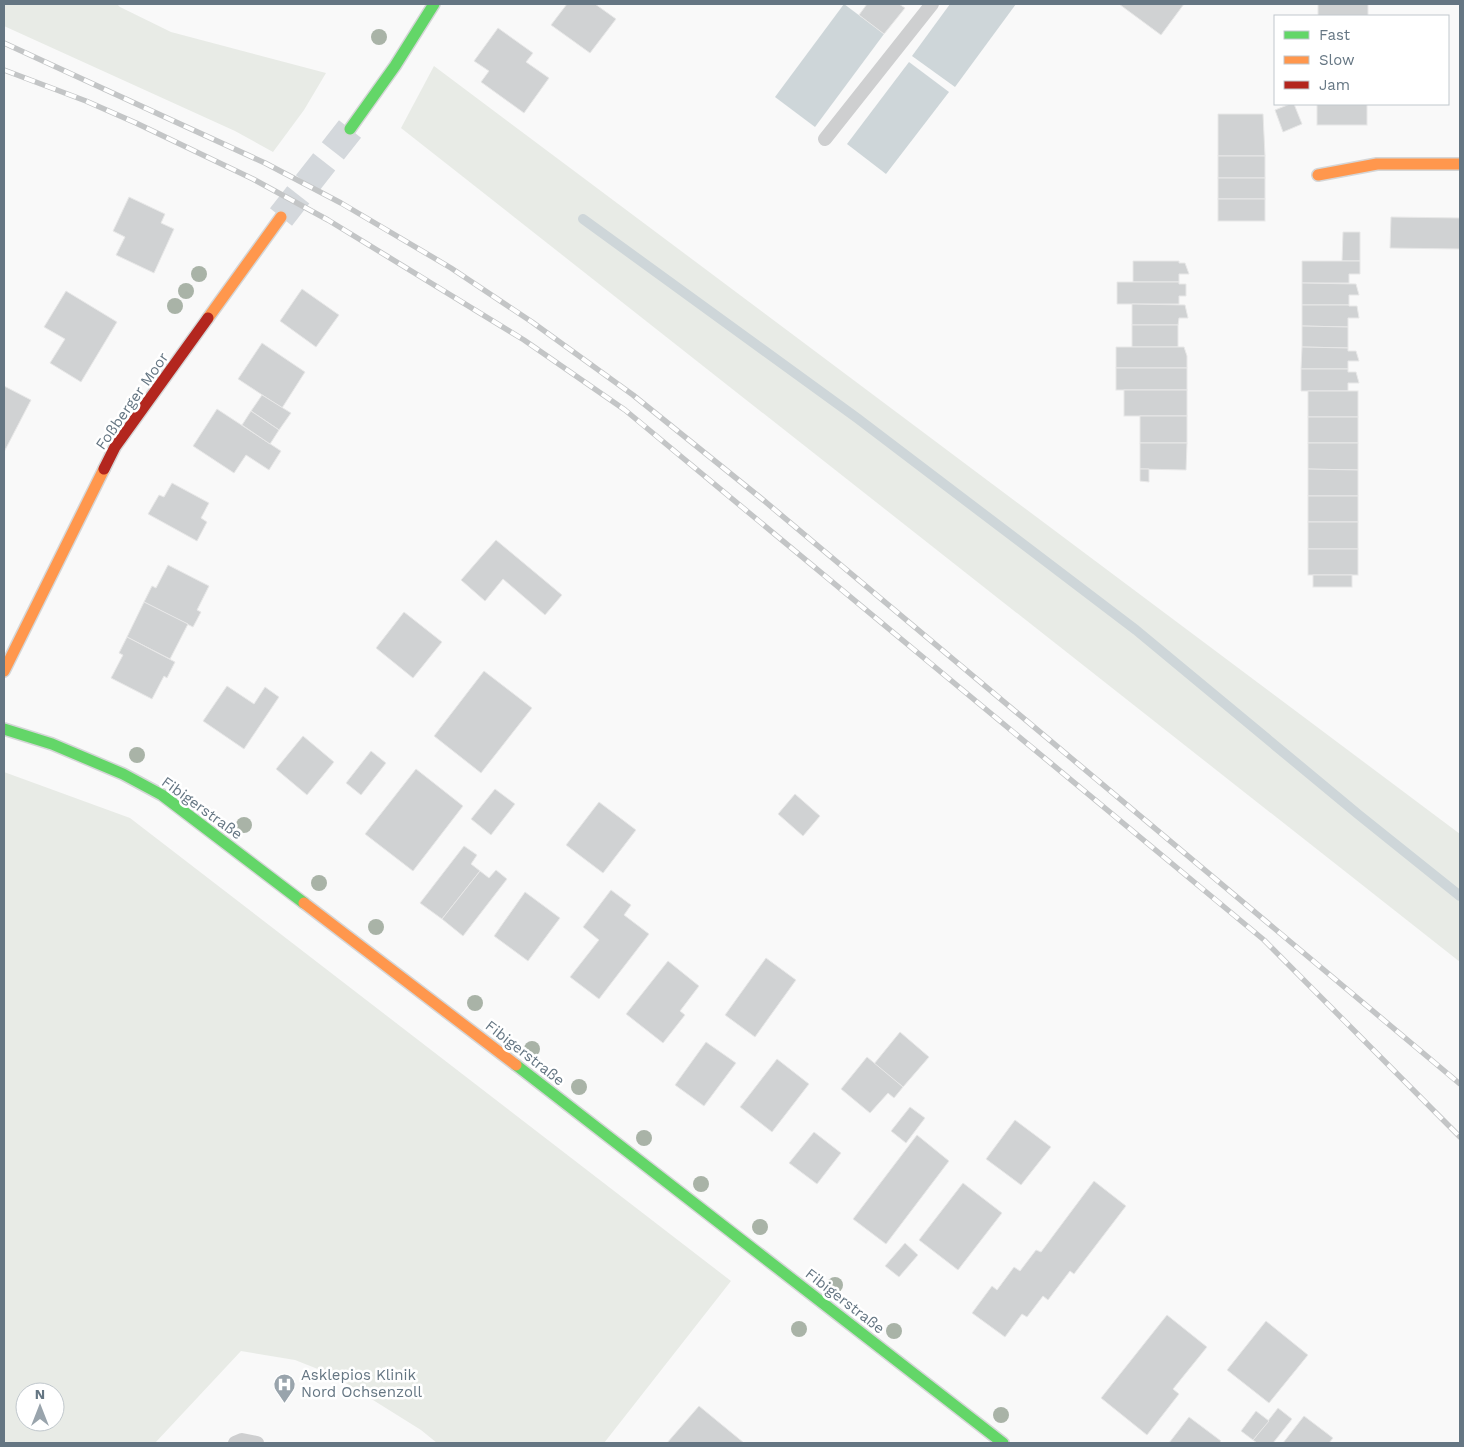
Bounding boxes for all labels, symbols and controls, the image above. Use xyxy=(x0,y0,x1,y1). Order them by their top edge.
legend xyxy=(1274,15,1449,105)
text: Fast xyxy=(1319,26,1351,44)
text: Slow xyxy=(1319,51,1355,69)
text: Jam xyxy=(1319,76,1350,94)
street label: Foßberger Moor xyxy=(92,349,172,453)
street label: Fibigerstraße xyxy=(158,773,246,843)
street label: Fibigerstraße xyxy=(482,1017,568,1089)
street label: Fibigerstraße xyxy=(802,1265,888,1337)
place label: Asklepios Klinik Nord Ochsenzoll xyxy=(301,1366,423,1401)
hospital icon: Asklepios Klinik Nord Ochsenzoll xyxy=(273,1372,297,1403)
north arrow xyxy=(15,1382,65,1432)
text: N xyxy=(35,1386,45,1402)

